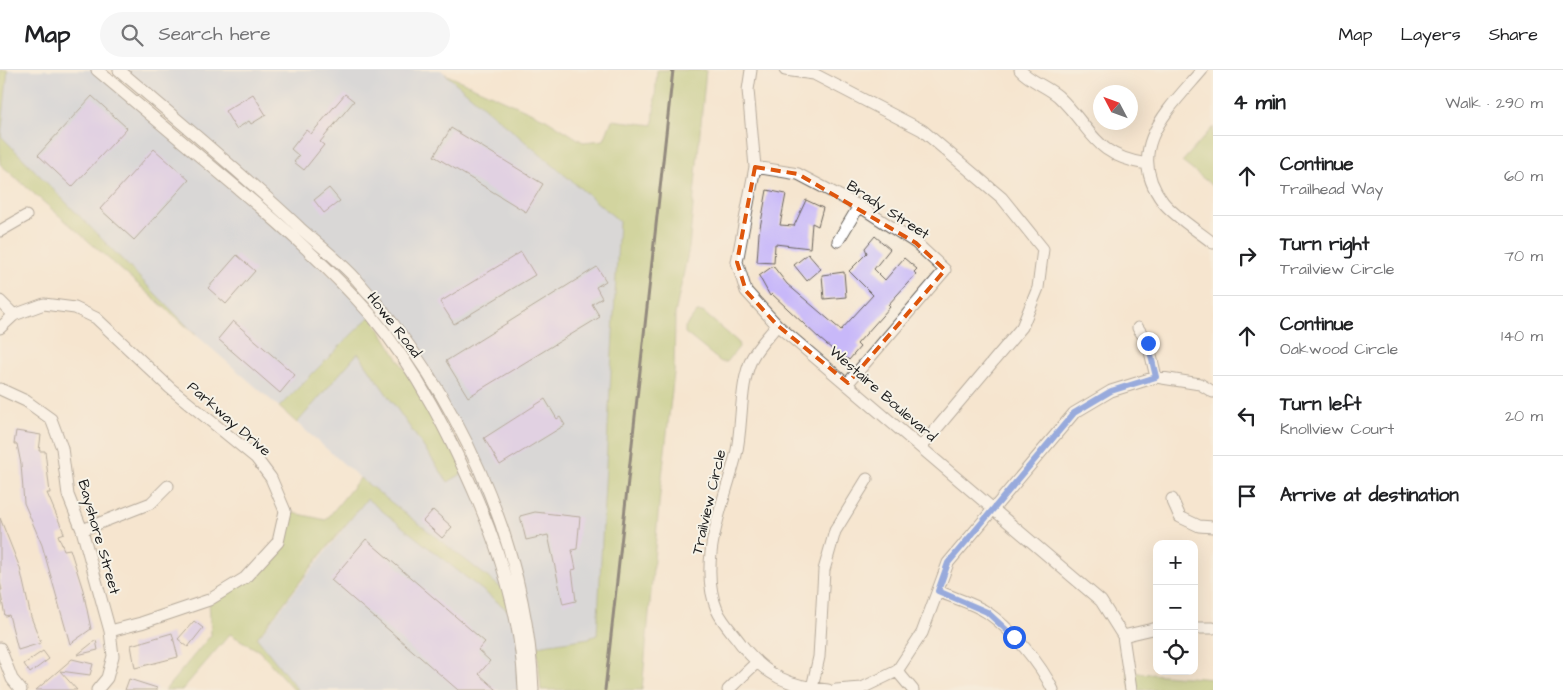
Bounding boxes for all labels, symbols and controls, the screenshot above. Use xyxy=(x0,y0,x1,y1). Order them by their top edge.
search box xyxy=(100,12,450,57)
text: Map xyxy=(25,18,70,52)
icon: search xyxy=(118,21,146,49)
text: Search here xyxy=(158,21,271,48)
text: Map xyxy=(1338,22,1372,47)
text: Layers xyxy=(1400,22,1461,47)
text: Share xyxy=(1489,22,1538,47)
north arrow xyxy=(1093,85,1138,130)
text: 4 min xyxy=(1233,88,1286,117)
text: Walk · 290 m xyxy=(1445,92,1543,114)
text: Continue xyxy=(1280,151,1354,178)
icon: ahead xyxy=(1233,162,1261,190)
text: 60 m xyxy=(1504,165,1543,187)
street label: Brady Street xyxy=(842,175,933,245)
text: Trailhead Way xyxy=(1280,178,1383,200)
text: Turn right xyxy=(1280,231,1369,258)
icon: right xyxy=(1233,242,1261,270)
text: 70 m xyxy=(1504,245,1543,267)
text: Trailview Circle xyxy=(1280,258,1394,280)
street label: Howe Road xyxy=(362,288,427,363)
text: Continue xyxy=(1280,311,1354,338)
icon: ahead xyxy=(1233,322,1261,350)
text: 140 m xyxy=(1501,325,1543,347)
route end xyxy=(1137,332,1160,355)
text: Oakwood Circle xyxy=(1280,338,1398,360)
street label: Westaire Boulevard xyxy=(825,341,942,447)
street label: Parkway Drive xyxy=(182,377,275,462)
text: Turn left xyxy=(1280,391,1361,418)
icon: left xyxy=(1233,402,1261,430)
text: 20 m xyxy=(1505,405,1543,427)
text: Knollview Court xyxy=(1280,418,1394,440)
street label: Trailview Circle xyxy=(687,447,731,557)
street label: Bayshore Street xyxy=(72,477,125,597)
icon: arrive xyxy=(1233,482,1261,510)
text: Arrive at destination xyxy=(1280,482,1459,509)
map controls xyxy=(1153,540,1198,675)
button: + xyxy=(1153,540,1198,585)
button: − xyxy=(1153,585,1198,630)
route start xyxy=(1003,626,1026,649)
button: locate xyxy=(1153,630,1198,675)

